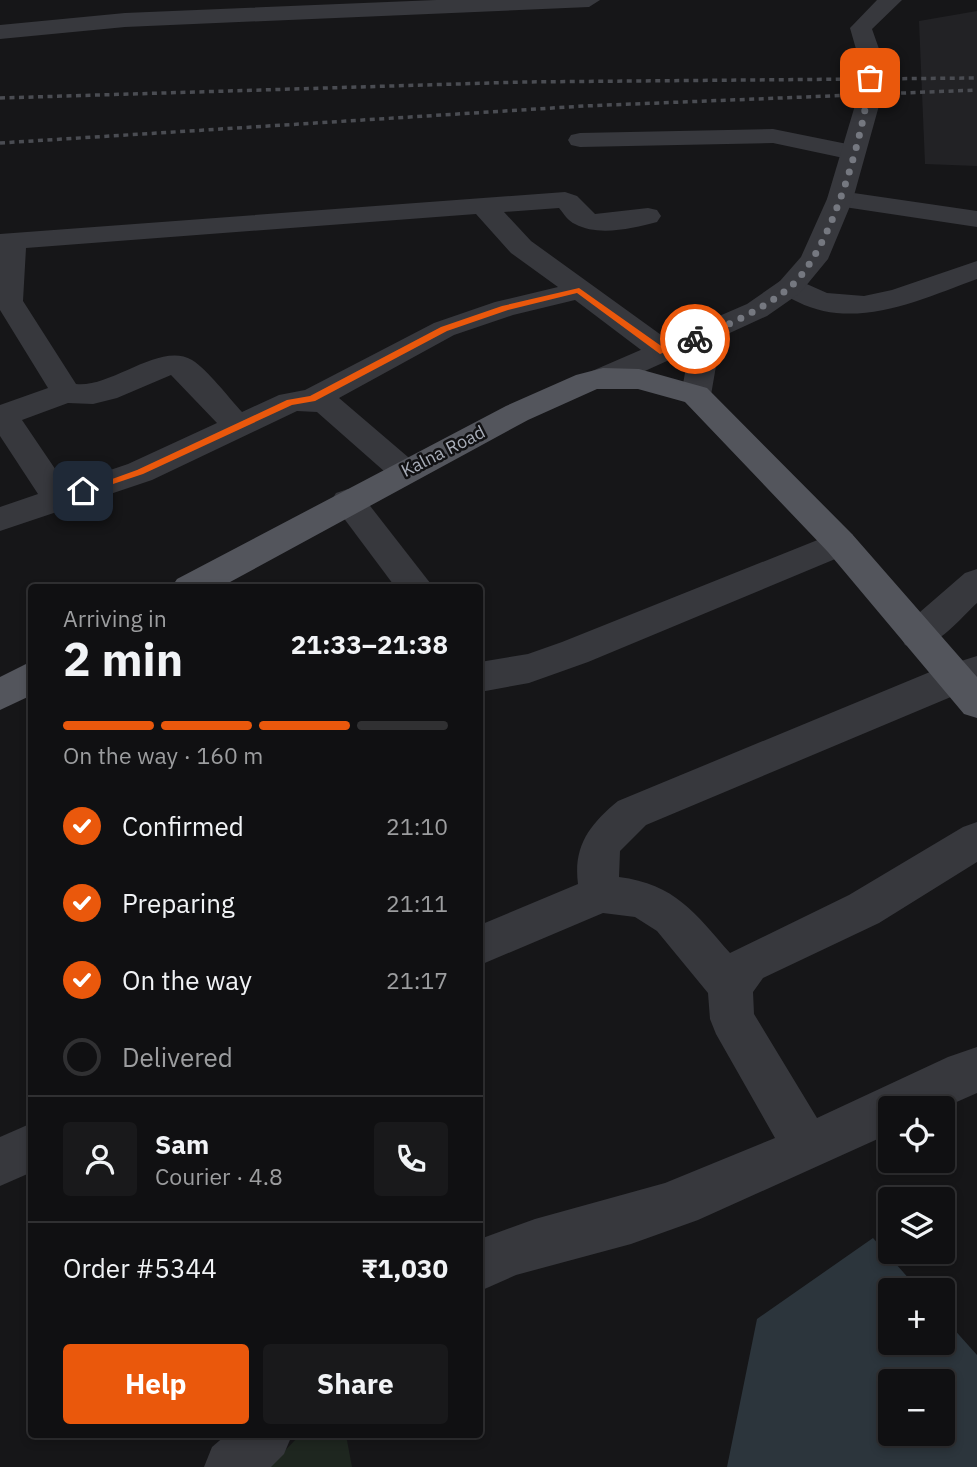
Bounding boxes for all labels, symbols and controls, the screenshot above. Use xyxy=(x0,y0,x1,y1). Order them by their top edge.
pin xyxy=(840,48,900,108)
icon: bag xyxy=(851,59,889,97)
courier xyxy=(660,304,730,374)
icon: bike xyxy=(676,320,714,358)
street label: Kalna Road xyxy=(397,420,489,482)
pin xyxy=(53,461,113,521)
icon: home xyxy=(64,472,102,510)
text: Arriving in xyxy=(63,603,167,633)
text: 21:33–21:38 xyxy=(291,627,448,661)
text: 2 min xyxy=(63,629,183,689)
text: On the way · 160 m xyxy=(63,740,263,770)
icon: check xyxy=(63,807,101,845)
text: Confirmed xyxy=(122,809,244,843)
text: 21:10 xyxy=(386,811,448,841)
icon: check xyxy=(63,884,101,922)
text: Preparing xyxy=(122,886,235,920)
text: 21:11 xyxy=(386,888,448,918)
icon: check xyxy=(63,961,101,999)
text: On the way xyxy=(122,963,252,997)
text: 21:17 xyxy=(386,965,448,995)
text: Delivered xyxy=(122,1040,233,1074)
map controls xyxy=(878,1096,955,1446)
button: locate xyxy=(878,1096,955,1173)
button: person xyxy=(63,1122,137,1196)
button: phone xyxy=(374,1122,448,1196)
text: Sam xyxy=(155,1127,209,1161)
text: Courier · 4.8 xyxy=(155,1161,283,1191)
button: layers xyxy=(878,1187,955,1264)
text: Order #5344 xyxy=(63,1251,217,1285)
text: ₹1,030 xyxy=(361,1251,448,1285)
button: + xyxy=(878,1278,955,1355)
button: Help xyxy=(63,1344,249,1424)
button: Share xyxy=(263,1344,448,1424)
button: − xyxy=(878,1369,955,1446)

